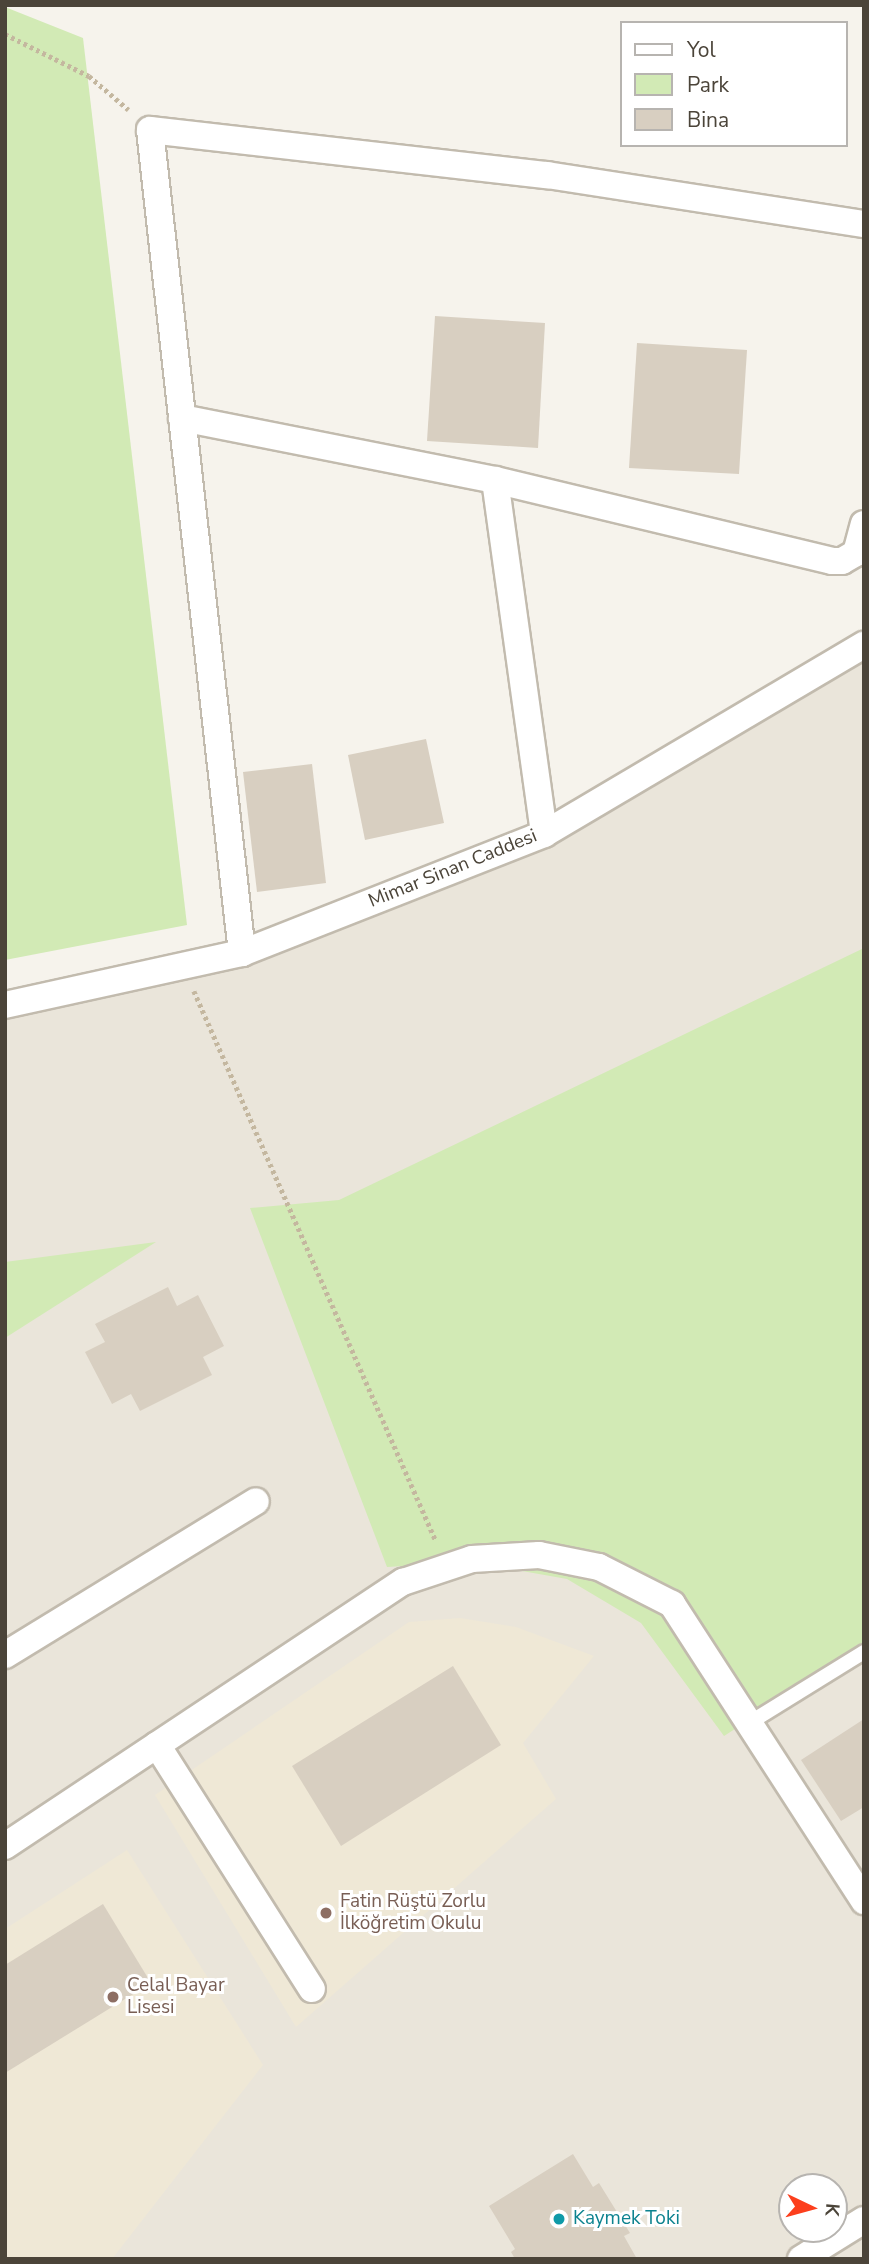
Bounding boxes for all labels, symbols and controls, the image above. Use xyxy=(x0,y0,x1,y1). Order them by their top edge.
legend xyxy=(620,21,848,147)
text: Yol xyxy=(687,36,716,64)
text: Park xyxy=(687,71,729,99)
text: Bina xyxy=(687,106,729,134)
street label: Mimar Sinan Caddesi xyxy=(365,825,541,913)
place label: Fatin Rüştü Zorlu İlköğretim Okulu xyxy=(340,1891,486,1935)
marker: Fatin Rüştü Zorlu İlköğretim Okulu xyxy=(318,1905,334,1921)
place label: Celal Bayar Lisesi xyxy=(127,1975,225,2019)
marker: Celal Bayar Lisesi xyxy=(105,1989,121,2005)
north arrow xyxy=(778,2173,848,2243)
text: K xyxy=(818,2202,845,2217)
place label: Kaymek Toki xyxy=(573,2208,680,2230)
marker: Kaymek Toki xyxy=(551,2211,567,2227)

